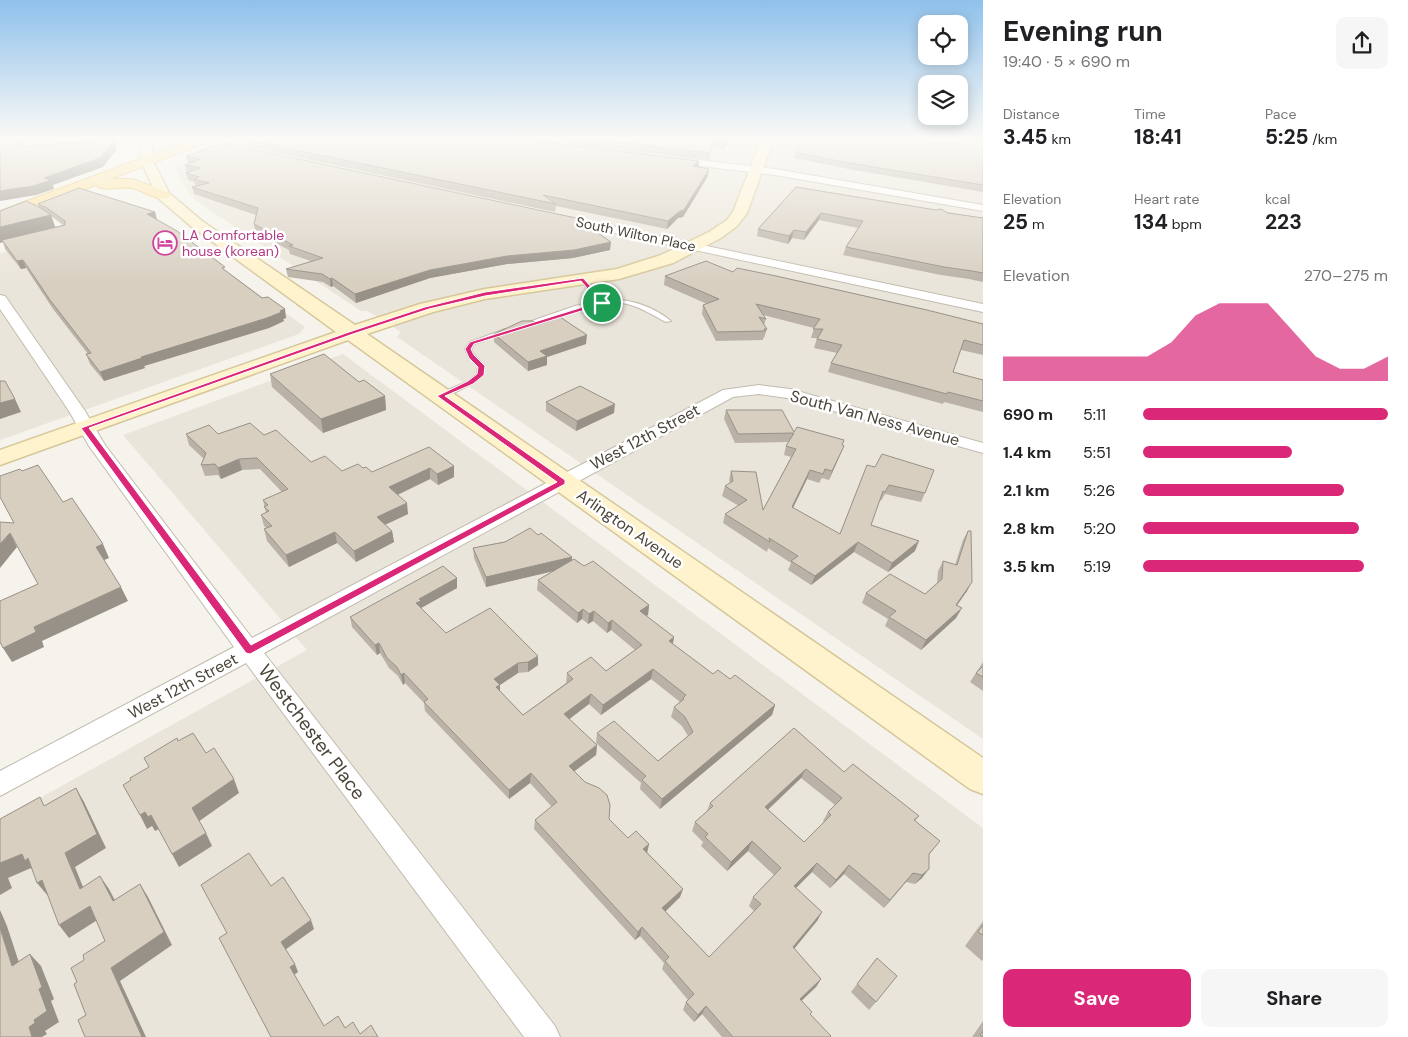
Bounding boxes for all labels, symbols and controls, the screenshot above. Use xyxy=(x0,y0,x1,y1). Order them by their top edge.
text: Evening run xyxy=(1003,13,1163,50)
map controls xyxy=(918,15,968,125)
button: locate xyxy=(918,15,968,65)
button: share xyxy=(1336,17,1388,69)
text: 19:40 · 5 × 690 m xyxy=(1003,51,1130,72)
button: layers xyxy=(918,75,968,125)
text: Distance xyxy=(1003,105,1060,123)
text: Time xyxy=(1134,105,1166,123)
text: Pace xyxy=(1265,105,1296,123)
text: 3.45 xyxy=(1003,123,1048,151)
text: 18:41 xyxy=(1134,123,1182,151)
text: 5:25 xyxy=(1265,123,1309,151)
text: km xyxy=(1048,130,1071,148)
text: /km xyxy=(1309,130,1337,148)
text: Elevation xyxy=(1003,190,1061,208)
text: Heart rate xyxy=(1134,190,1199,208)
text: kcal xyxy=(1265,190,1290,208)
text: 25 xyxy=(1003,208,1028,236)
text: 134 xyxy=(1134,208,1168,236)
text: 223 xyxy=(1265,208,1302,236)
street label: South Wilton Place xyxy=(575,213,698,255)
text: m xyxy=(1028,215,1044,233)
text: bpm xyxy=(1168,215,1202,233)
place label: LA Comfortable house (korean) xyxy=(182,226,284,260)
hotel icon: LA Comfortable house (korean) xyxy=(152,230,178,256)
text: Elevation xyxy=(1003,265,1070,286)
text: 270–275 m xyxy=(1304,265,1388,286)
pin xyxy=(581,282,623,324)
icon: arrive xyxy=(588,289,616,317)
street label: South Van Ness Avenue xyxy=(788,385,962,451)
street label: West 12th Street xyxy=(587,399,703,475)
text: 690 m xyxy=(1003,404,1053,425)
text: 5:11 xyxy=(1083,404,1106,425)
text: 1.4 km xyxy=(1003,442,1051,463)
text: 5:51 xyxy=(1083,442,1111,463)
text: 2.1 km xyxy=(1003,480,1050,501)
text: 5:26 xyxy=(1083,480,1115,501)
street label: Arlington Avenue xyxy=(573,484,687,574)
text: 2.8 km xyxy=(1003,518,1054,539)
text: 5:20 xyxy=(1083,518,1116,539)
text: 3.5 km xyxy=(1003,556,1055,577)
text: 5:19 xyxy=(1083,556,1111,577)
street label: West 12th Street xyxy=(125,648,241,724)
street label: Westchester Place xyxy=(253,659,371,805)
button: Save xyxy=(1003,969,1191,1027)
button: Share xyxy=(1201,969,1388,1027)

